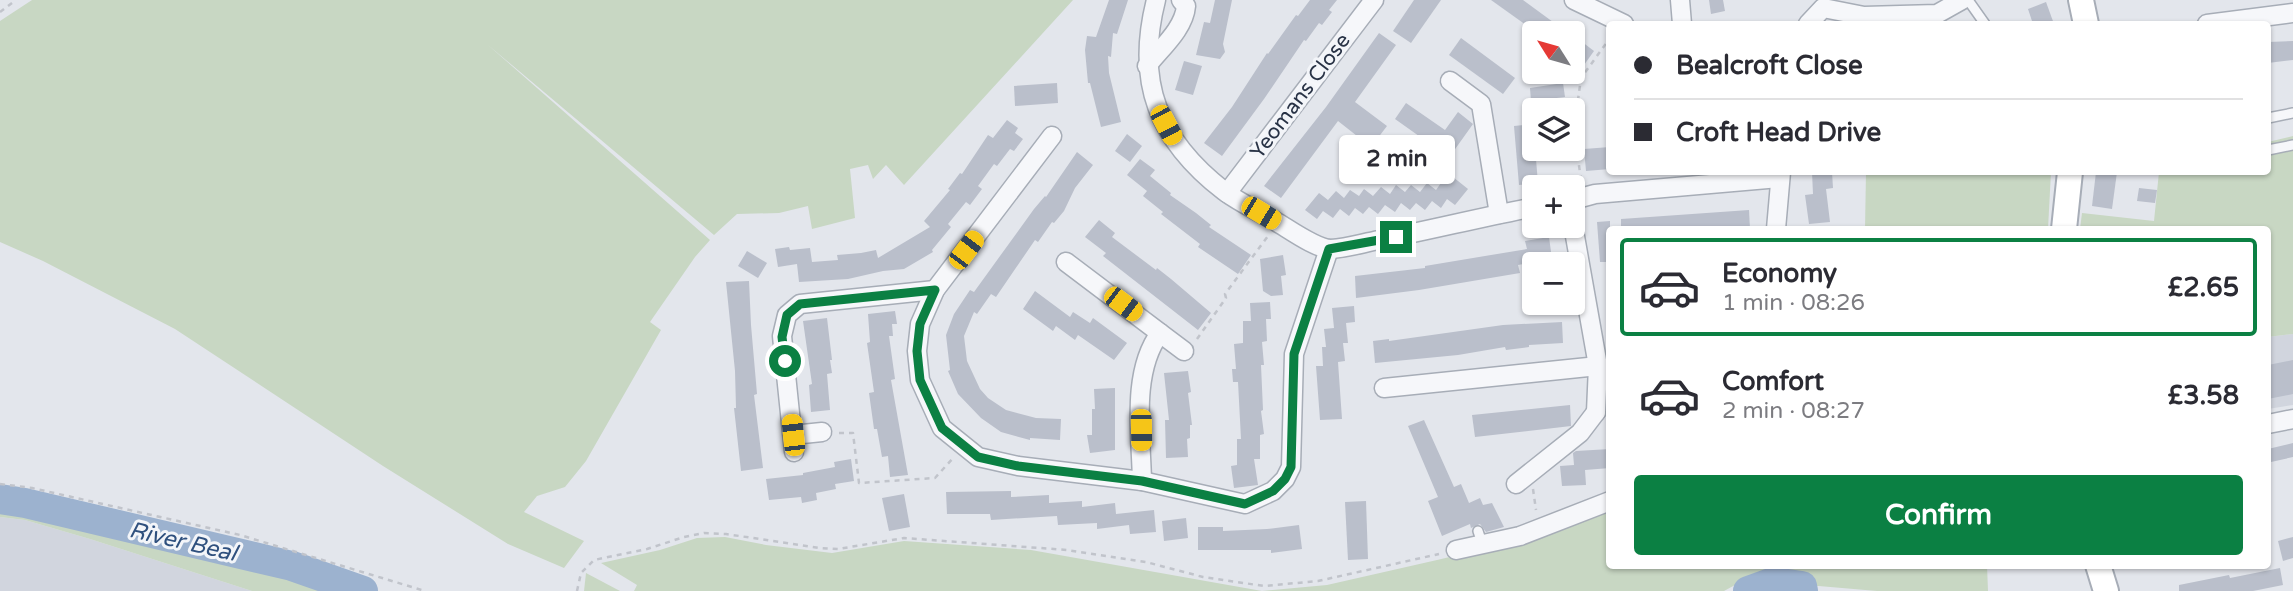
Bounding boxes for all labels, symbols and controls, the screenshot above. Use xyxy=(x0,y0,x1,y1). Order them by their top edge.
north arrow xyxy=(1522,21,1586,84)
map controls xyxy=(1522,21,1585,315)
street label: Yeomans Close xyxy=(1245,29,1356,164)
text: Bealcroft Close xyxy=(1676,50,1863,81)
button: layers xyxy=(1522,98,1585,161)
car xyxy=(1147,102,1186,148)
text: Croft Head Drive xyxy=(1676,117,1881,148)
callout: 2 min xyxy=(1338,135,1454,184)
text: 2 min xyxy=(1366,145,1428,173)
button: + xyxy=(1522,175,1585,238)
car xyxy=(1238,193,1285,233)
route end xyxy=(1380,221,1412,253)
car xyxy=(945,227,988,273)
button: − xyxy=(1522,252,1585,315)
icon: car xyxy=(1638,256,1701,319)
text: Economy xyxy=(1722,258,1837,289)
text: £2.65 xyxy=(2168,272,2239,303)
car xyxy=(1100,283,1147,325)
text: 1 min · 08:26 xyxy=(1722,289,1865,317)
route start xyxy=(769,345,801,377)
icon: car xyxy=(1638,364,1701,427)
text: Comfort xyxy=(1722,366,1824,397)
text: £3.58 xyxy=(2168,380,2239,411)
text: 2 min · 08:27 xyxy=(1722,397,1865,425)
car xyxy=(1131,409,1152,451)
car xyxy=(781,413,806,457)
button: Confirm xyxy=(1634,475,2243,555)
water label: River Beal xyxy=(126,516,241,568)

